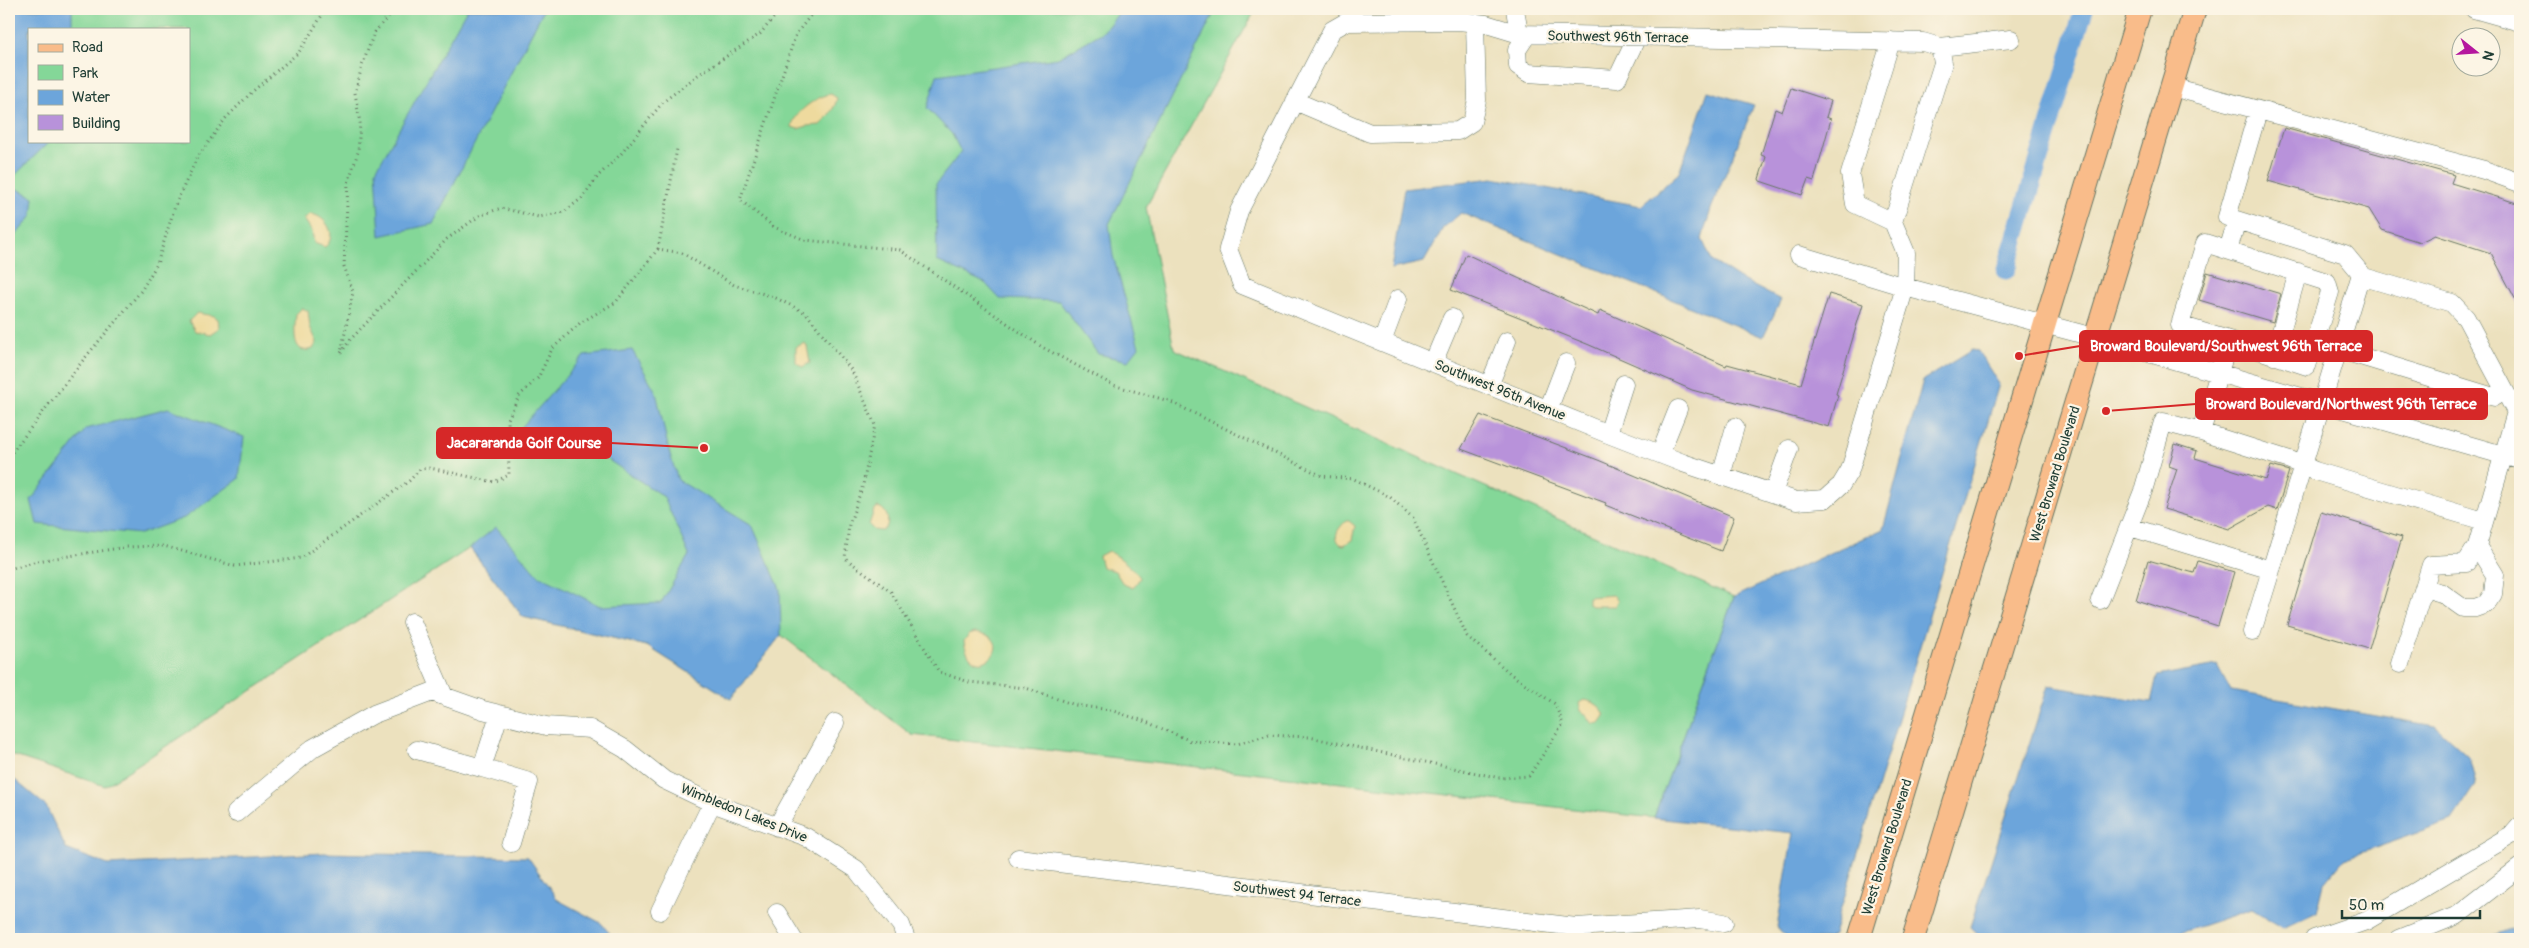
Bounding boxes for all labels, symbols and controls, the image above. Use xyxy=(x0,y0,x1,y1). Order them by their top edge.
street label: Southwest 96th Terrace xyxy=(1547,27,1689,47)
legend xyxy=(28,28,190,142)
north arrow xyxy=(2452,28,2502,78)
text: Road xyxy=(72,38,103,57)
text: N xyxy=(2478,49,2497,63)
text: Park xyxy=(72,64,99,83)
text: Water xyxy=(72,88,111,107)
text: Building xyxy=(72,114,120,133)
callout: Broward Boulevard/Southwest 96th Terrace xyxy=(2080,331,2372,361)
text: Broward Boulevard/Southwest 96th Terrace xyxy=(2090,337,2363,356)
street label: Southwest 96th Avenue xyxy=(1432,356,1568,424)
callout: Broward Boulevard/Northwest 96th Terrace xyxy=(2196,389,2487,419)
text: Broward Boulevard/Northwest 96th Terrace xyxy=(2205,395,2477,414)
street label: West Broward Boulevard xyxy=(2026,404,2084,544)
callout: Jacararanda Golf Course xyxy=(437,428,611,458)
text: Jacararanda Golf Course xyxy=(447,434,602,453)
street label: West Broward Boulevard xyxy=(1858,777,1916,917)
street label: Wimbledon Lakes Drive xyxy=(678,780,810,846)
street label: Southwest 94 Terrace xyxy=(1232,878,1362,910)
scale bar xyxy=(2342,888,2479,920)
text: 50 m xyxy=(2349,896,2384,915)

